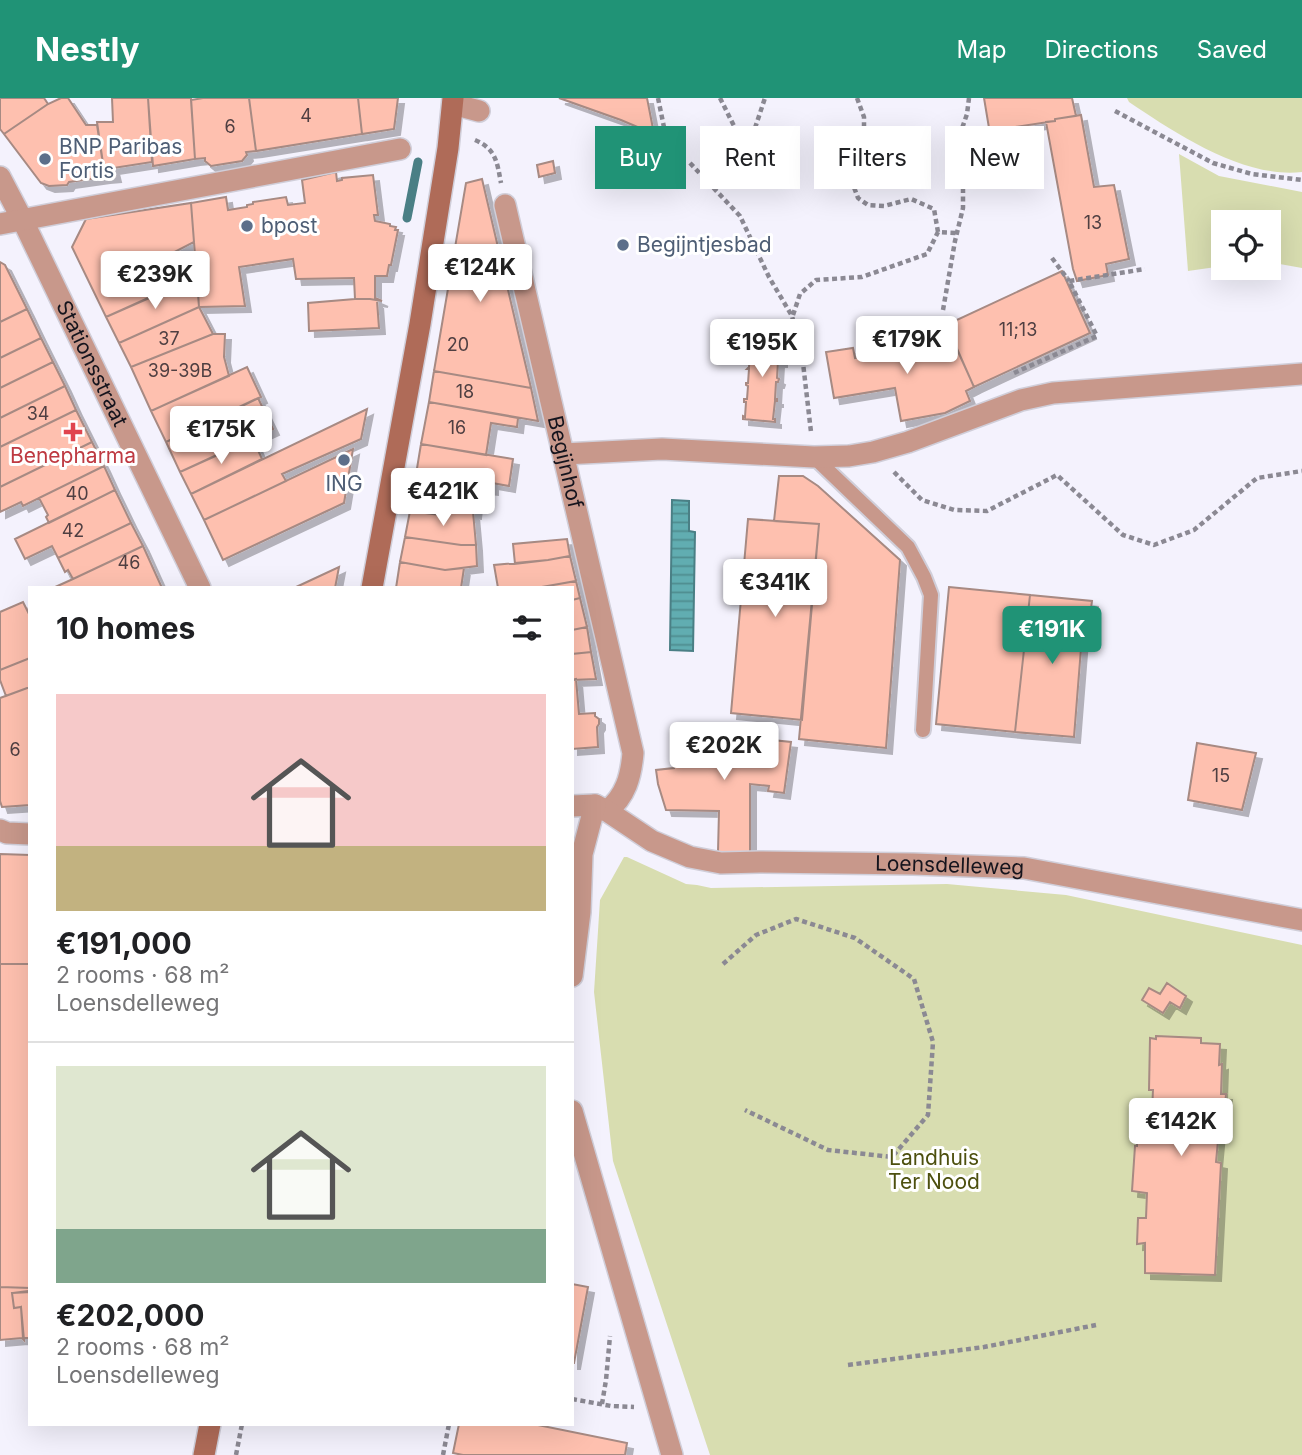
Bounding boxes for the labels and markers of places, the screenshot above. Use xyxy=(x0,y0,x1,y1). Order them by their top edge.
place label: BNP Paribas Fortis xyxy=(59,134,182,183)
marker: BNP Paribas Fortis xyxy=(37,151,53,167)
place label: bpost xyxy=(261,213,317,238)
marker: bpost xyxy=(239,218,255,234)
place label: Begijntjesbad xyxy=(637,232,772,257)
marker: Begijntjesbad xyxy=(615,237,631,253)
pin: €124K xyxy=(431,244,529,304)
pin: €239K xyxy=(106,252,204,311)
pin: €179K xyxy=(858,316,956,376)
pin: €195K xyxy=(713,320,811,379)
pin: €175K xyxy=(172,406,270,466)
marker: Benepharma xyxy=(65,424,81,440)
place label: Benepharma xyxy=(10,443,136,468)
marker: ING xyxy=(336,452,352,468)
pin: €421K xyxy=(394,468,492,528)
place label: ING xyxy=(325,471,363,496)
pin: €341K xyxy=(726,560,824,619)
pin: €191K xyxy=(1003,606,1101,666)
pin: €202K xyxy=(675,722,773,782)
pin: €142K xyxy=(1132,1098,1230,1158)

